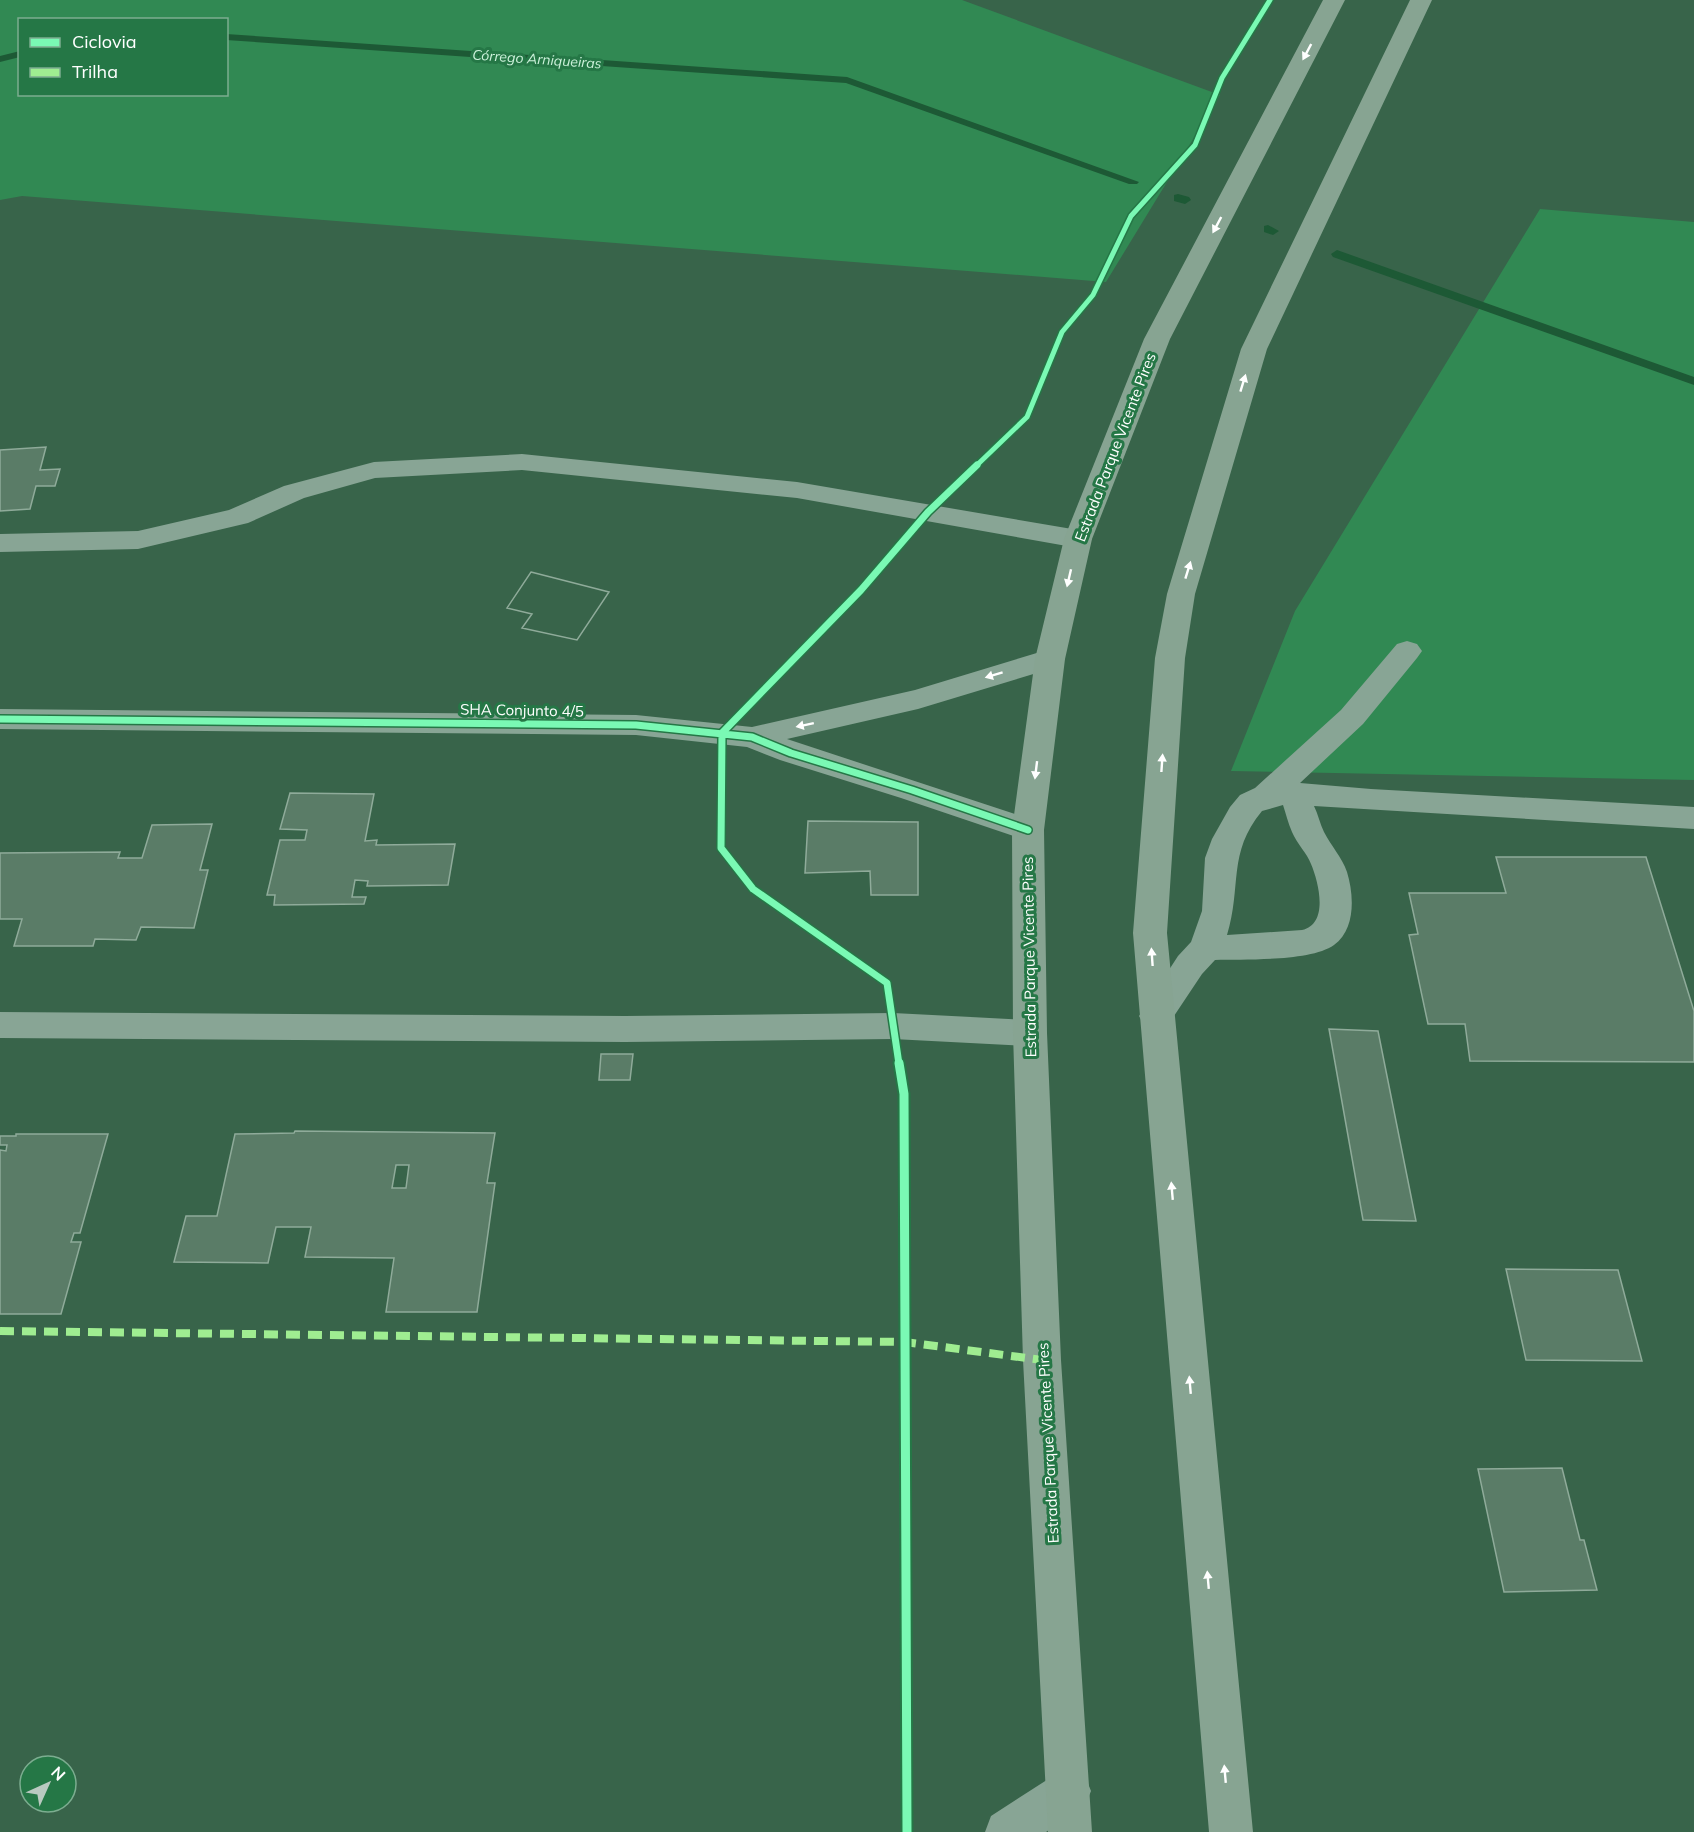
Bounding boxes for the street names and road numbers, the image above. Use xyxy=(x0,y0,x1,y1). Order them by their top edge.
street label: Estrada Parque Vicente Pires xyxy=(1070,350,1160,544)
street label: SHA Conjunto 4/5 xyxy=(460,699,584,721)
street label: Estrada Parque Vicente Pires xyxy=(1018,856,1040,1058)
street label: Estrada Parque Vicente Pires xyxy=(1033,1342,1063,1544)

